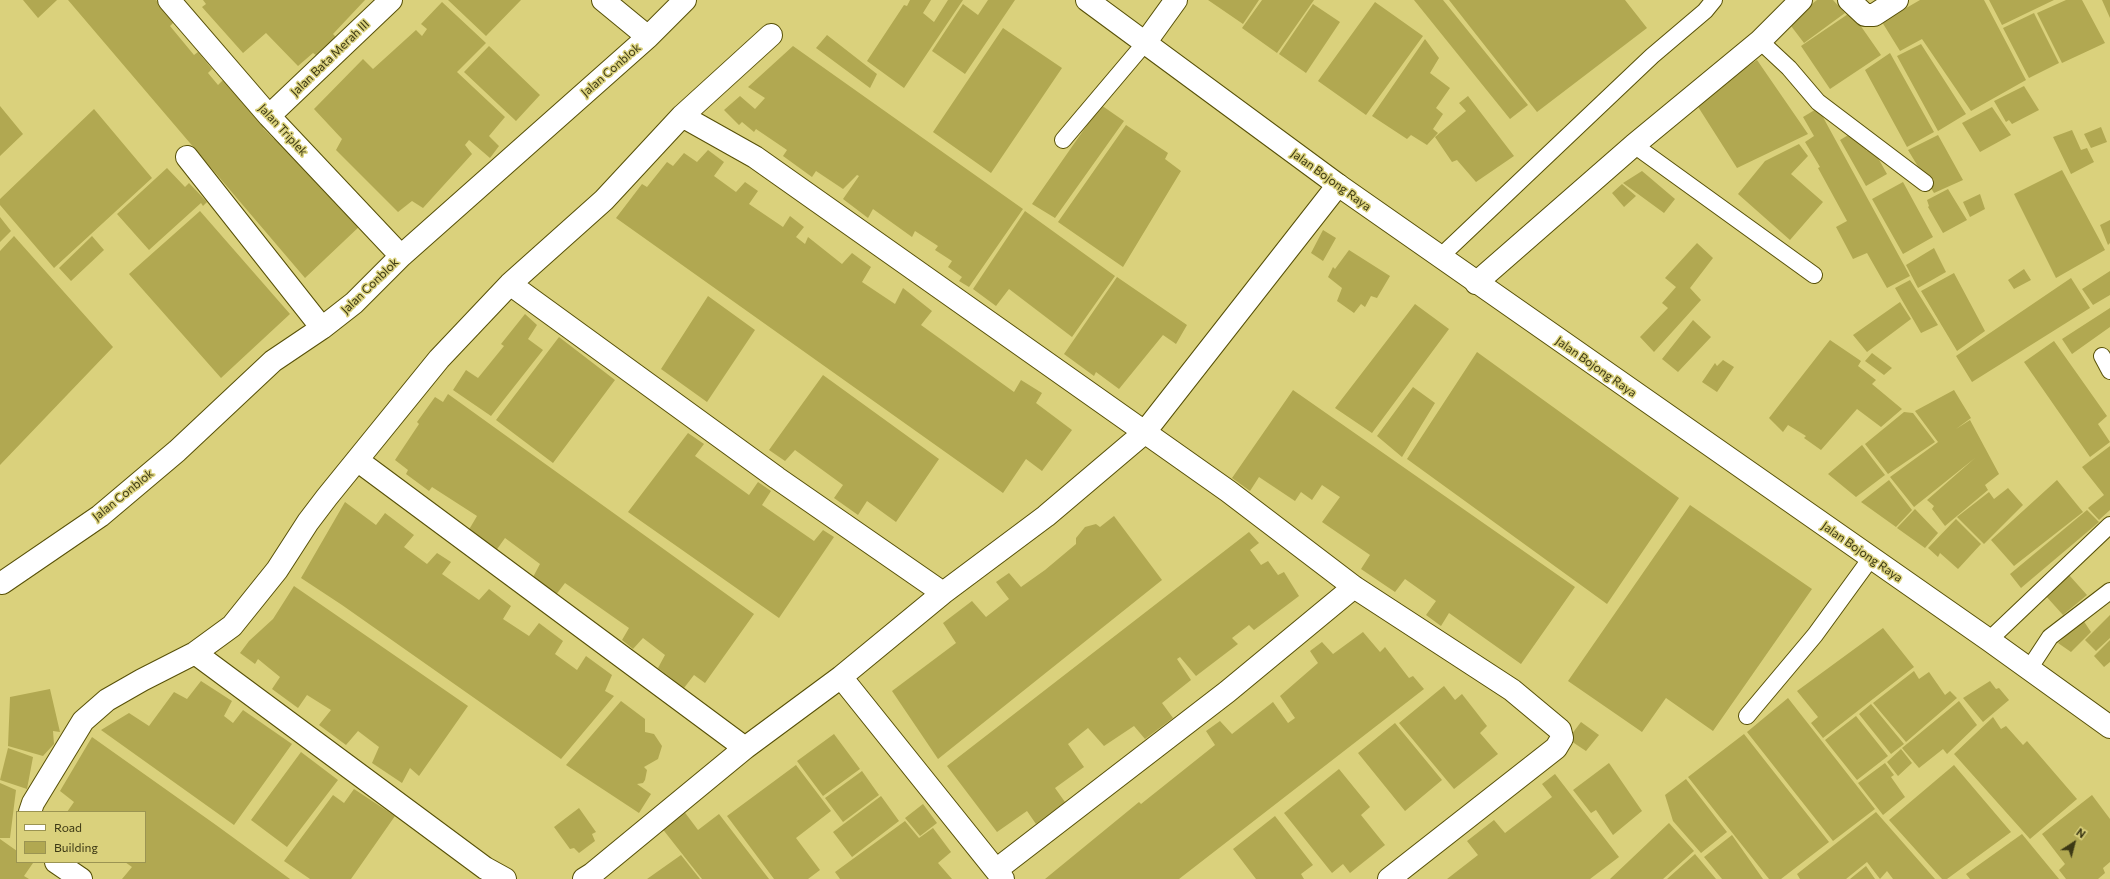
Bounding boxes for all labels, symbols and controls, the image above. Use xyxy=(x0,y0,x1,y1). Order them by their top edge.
street label: Jalan Bata Merah III xyxy=(288,17,372,99)
street label: Jalan Conblok xyxy=(578,40,644,100)
street label: Jalan Triplek xyxy=(255,101,311,159)
street label: Jalan Bojong Raya xyxy=(1288,146,1374,214)
street label: Jalan Conblok xyxy=(338,255,402,317)
street label: Jalan Bojong Raya xyxy=(1553,334,1639,400)
street label: Jalan Conblok xyxy=(90,466,156,524)
street label: Jalan Bojong Raya xyxy=(1819,519,1905,585)
legend xyxy=(16,811,146,863)
text: Road xyxy=(54,820,82,834)
north arrow xyxy=(2054,823,2094,863)
text: N xyxy=(2074,825,2089,841)
text: Building xyxy=(54,840,98,854)

